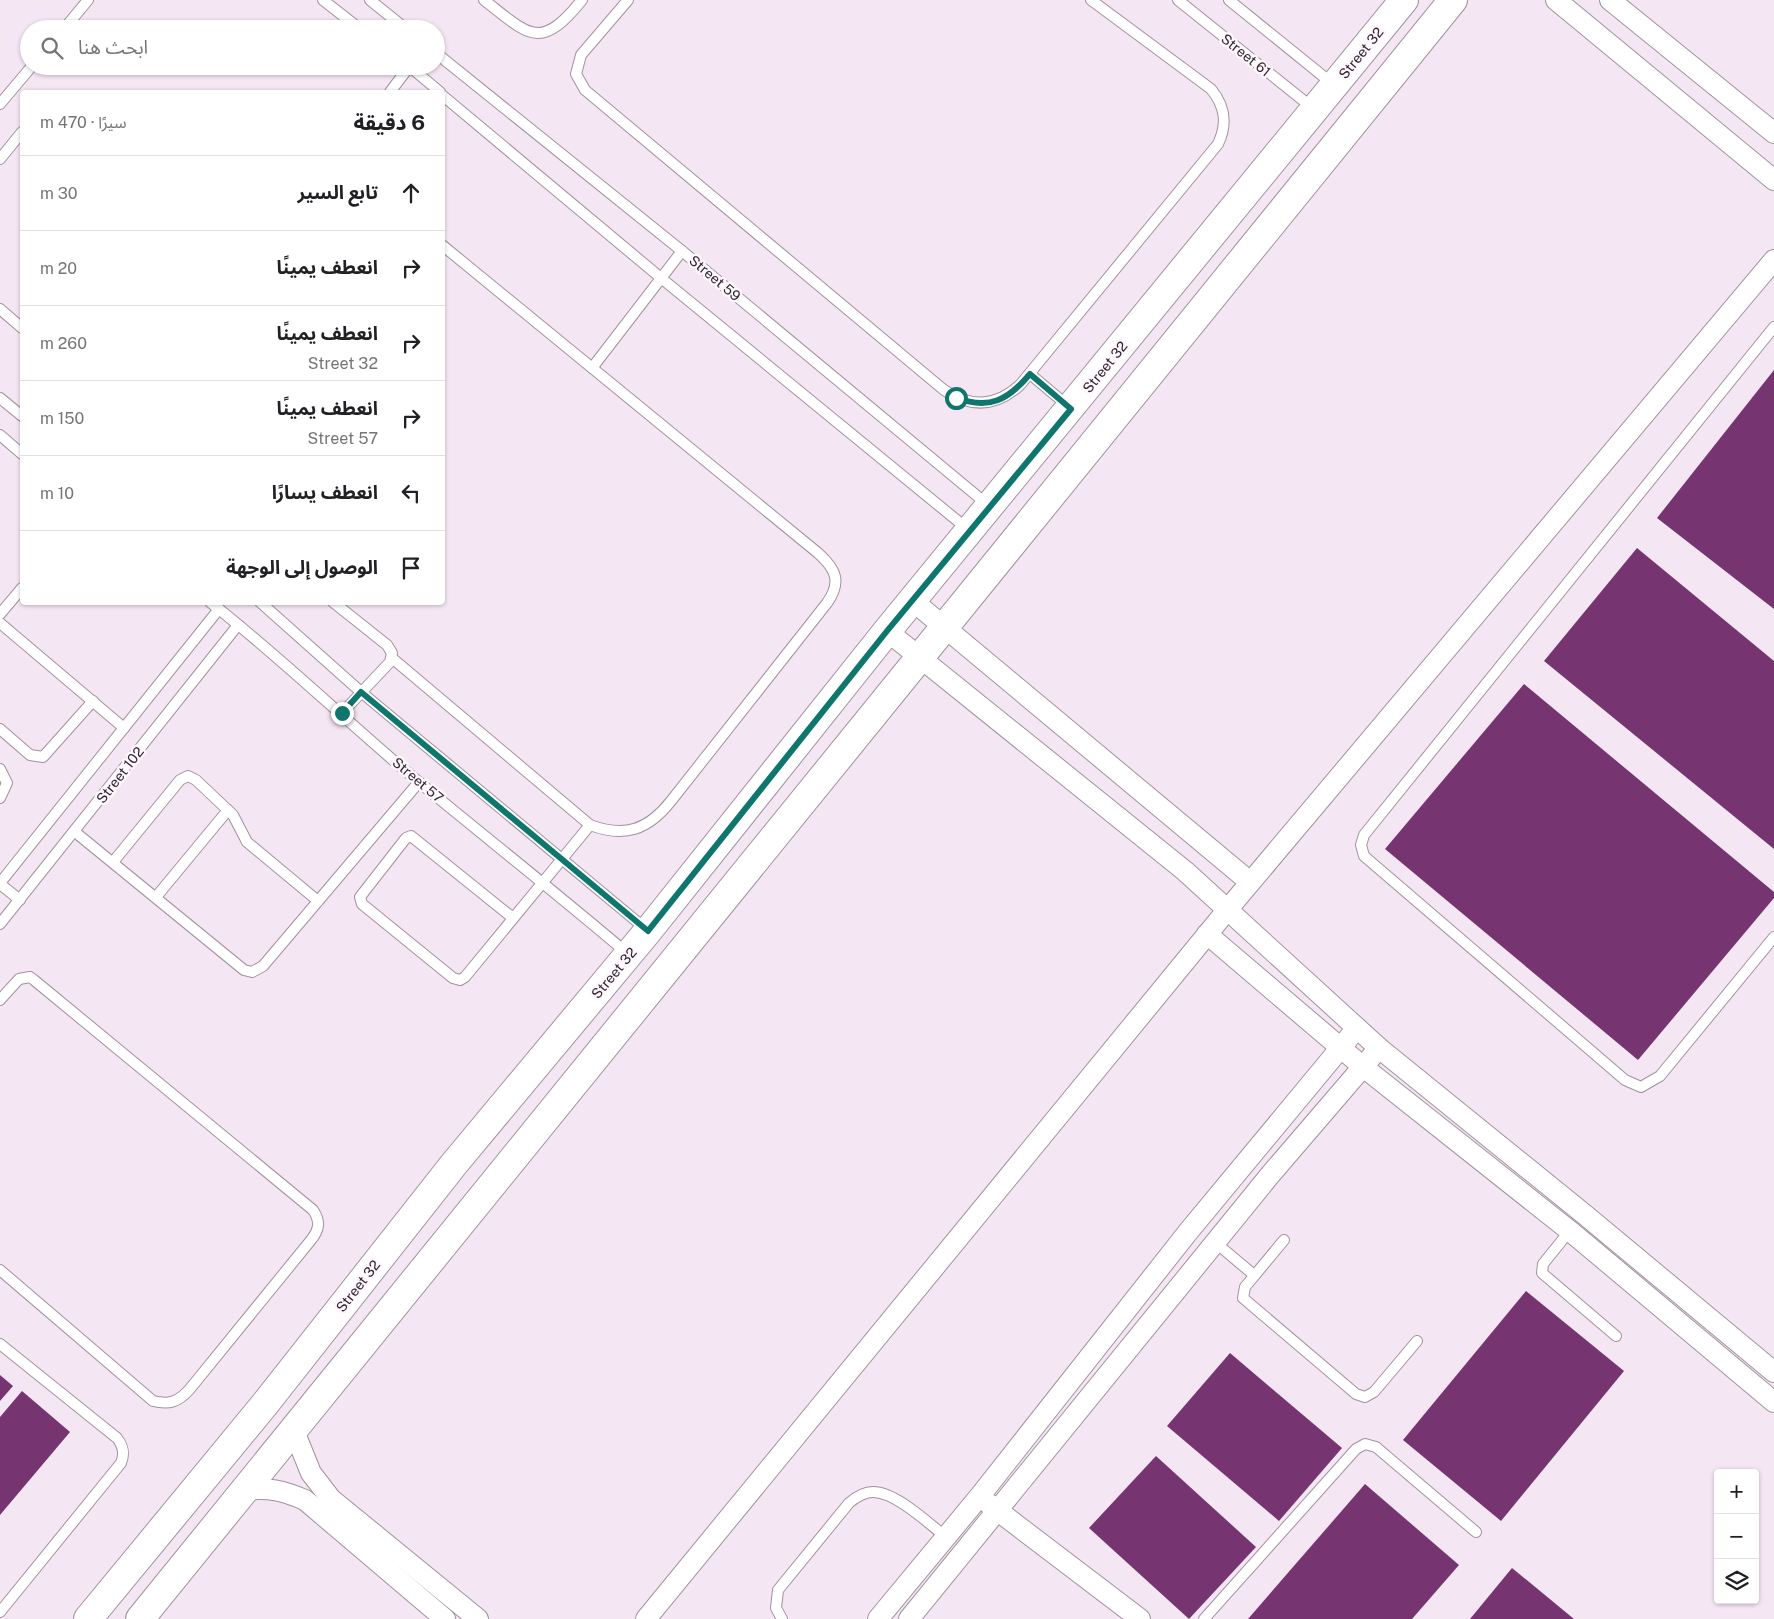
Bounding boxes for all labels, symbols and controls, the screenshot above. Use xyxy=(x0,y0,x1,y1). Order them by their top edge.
search box xyxy=(20,20,445,75)
street label: Street 32 xyxy=(1335,24,1387,82)
street label: Street 61 xyxy=(1218,30,1274,80)
icon: search xyxy=(38,34,66,62)
text: ابحث هنا xyxy=(78,36,148,58)
text: 6 دقيقة xyxy=(354,110,425,135)
text: سيرًا · 470 m xyxy=(40,113,126,132)
icon: ahead xyxy=(397,179,425,207)
text: تابع السير xyxy=(297,181,378,203)
text: 30 m xyxy=(40,184,78,203)
street label: Street 59 xyxy=(686,252,744,304)
icon: right xyxy=(397,254,425,282)
text: انعطف يمينًا xyxy=(277,256,378,278)
text: 20 m xyxy=(40,259,77,278)
text: انعطف يمينًا xyxy=(277,322,378,344)
icon: right xyxy=(397,329,425,357)
text: 260 m xyxy=(40,334,87,353)
street label: Street 32 xyxy=(1079,338,1131,396)
text: Street 32 xyxy=(308,354,378,373)
route start xyxy=(945,387,968,410)
text: انعطف يمينًا xyxy=(277,397,378,419)
icon: right xyxy=(397,404,425,432)
text: 150 m xyxy=(40,409,84,428)
text: Street 57 xyxy=(308,429,378,448)
icon: left xyxy=(397,479,425,507)
text: انعطف يسارًا xyxy=(272,481,378,503)
text: 10 m xyxy=(40,484,74,503)
icon: arrive xyxy=(397,554,425,582)
text: الوصول إلى الوجهة xyxy=(226,556,378,578)
route end xyxy=(331,702,354,725)
street label: Street 102 xyxy=(93,744,147,806)
street label: Street 57 xyxy=(389,754,447,806)
street label: Street 32 xyxy=(588,944,640,1002)
street label: Street 32 xyxy=(333,1257,383,1315)
map controls xyxy=(1714,1469,1759,1604)
button: + xyxy=(1714,1469,1759,1514)
button: − xyxy=(1714,1514,1759,1559)
button: layers xyxy=(1714,1559,1759,1604)

